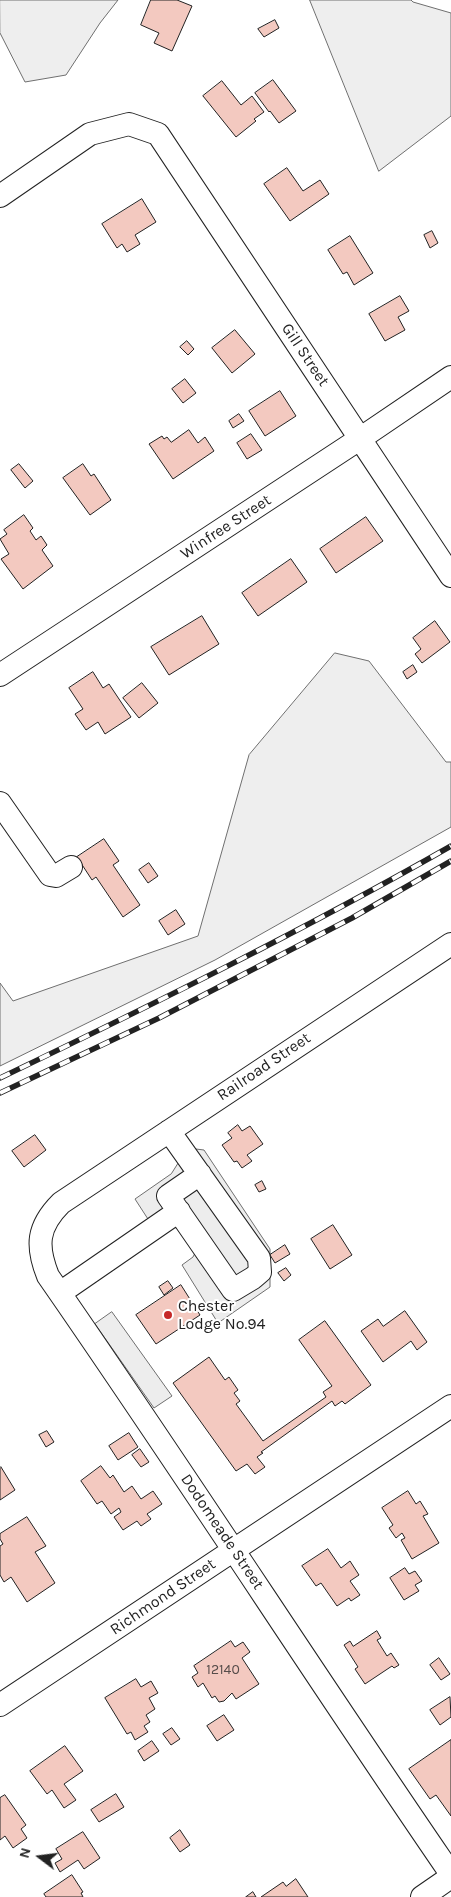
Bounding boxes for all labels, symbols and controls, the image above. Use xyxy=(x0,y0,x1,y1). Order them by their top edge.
street label: Gill Street xyxy=(277,320,333,390)
street label: Winfree Street xyxy=(177,491,275,563)
street label: Railroad Street xyxy=(214,1029,314,1105)
place label: Chester Lodge No.94 xyxy=(178,1296,266,1334)
marker: Chester Lodge No.94 xyxy=(162,1309,174,1321)
street label: Dodomeade Street xyxy=(176,1471,268,1593)
street label: Richmond Street xyxy=(107,1555,219,1639)
house number: 12140 xyxy=(206,1662,240,1678)
north arrow xyxy=(15,1832,65,1882)
text: N xyxy=(16,1846,35,1860)

